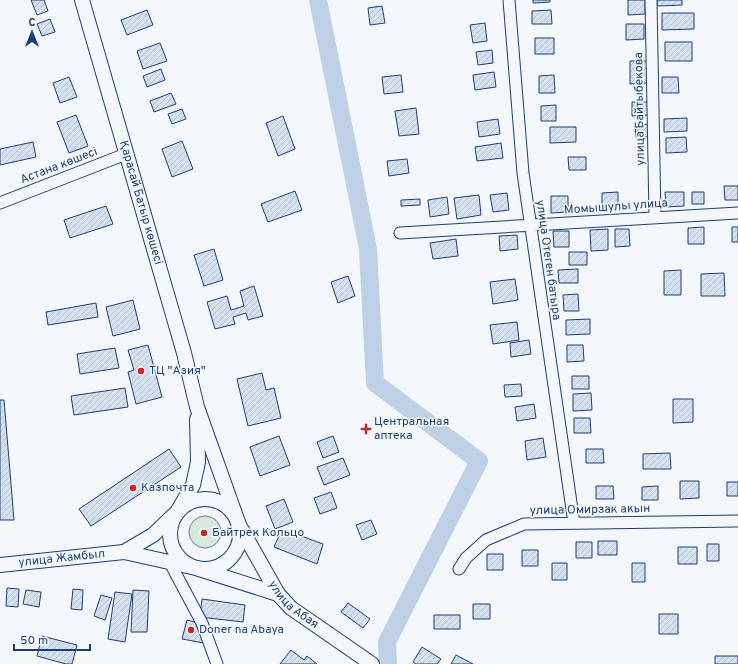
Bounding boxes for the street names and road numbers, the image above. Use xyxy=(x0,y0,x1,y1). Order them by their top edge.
street label: улица Байтыбекова xyxy=(631,52,649,166)
street label: Қарасай Батыр көшесі xyxy=(115,139,166,267)
street label: Астана көшесі xyxy=(18,144,100,188)
street label: Момышулы улица xyxy=(564,195,668,219)
street label: улица Отеген батыра xyxy=(532,199,564,321)
street label: улица Омирзак акын xyxy=(530,501,650,519)
street label: улица Жамбыл xyxy=(18,546,106,571)
street label: улица Абая xyxy=(264,578,322,633)

